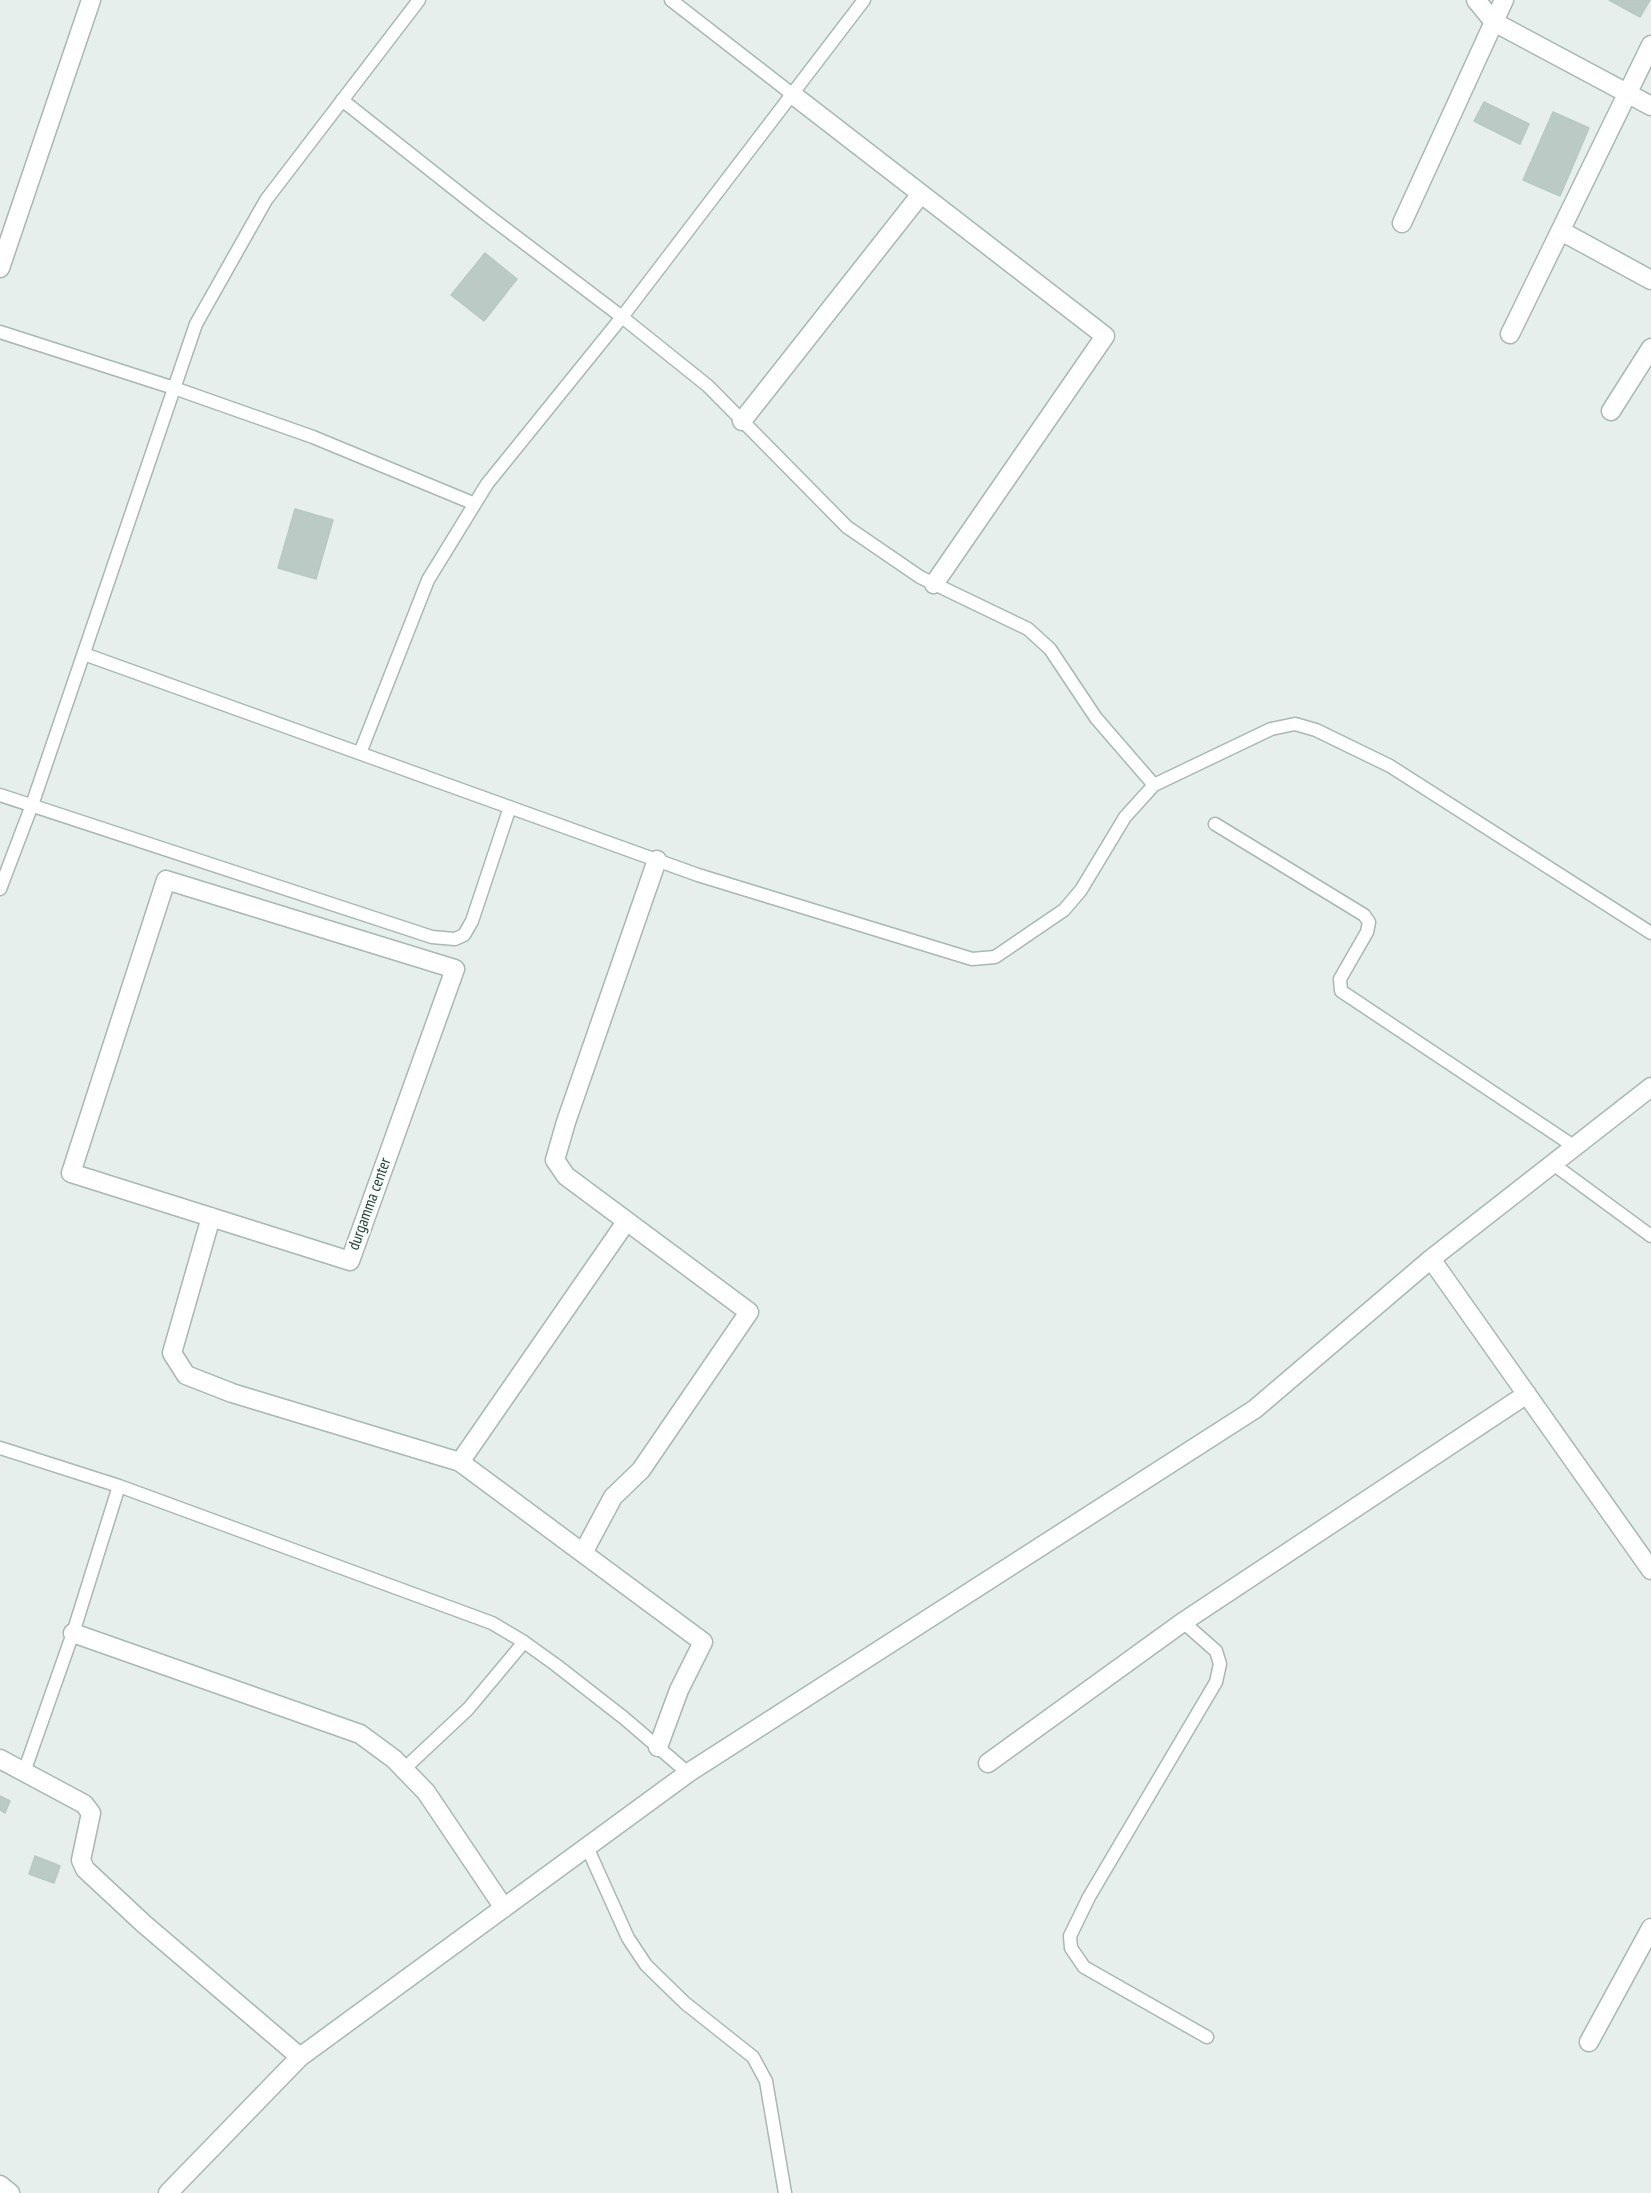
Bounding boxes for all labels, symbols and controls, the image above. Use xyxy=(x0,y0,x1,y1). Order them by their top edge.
street label: durgamma center xyxy=(344,1155,396,1253)

